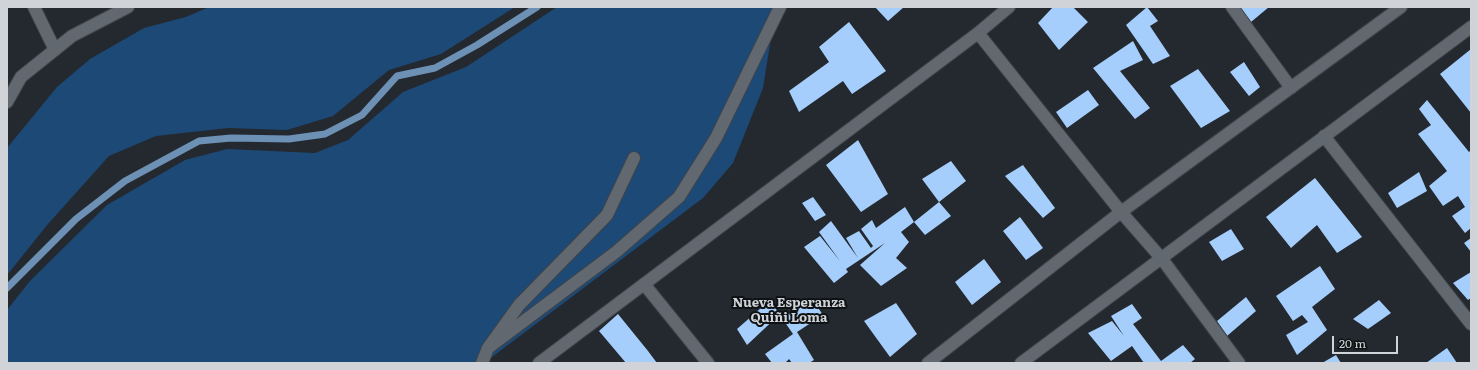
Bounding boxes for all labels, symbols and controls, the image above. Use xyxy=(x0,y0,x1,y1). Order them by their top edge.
district label: Nueva Esperanza Quiñi Loma xyxy=(732,295,846,326)
scale bar xyxy=(1334,328,1400,354)
text: 20 m xyxy=(1339,334,1366,352)

